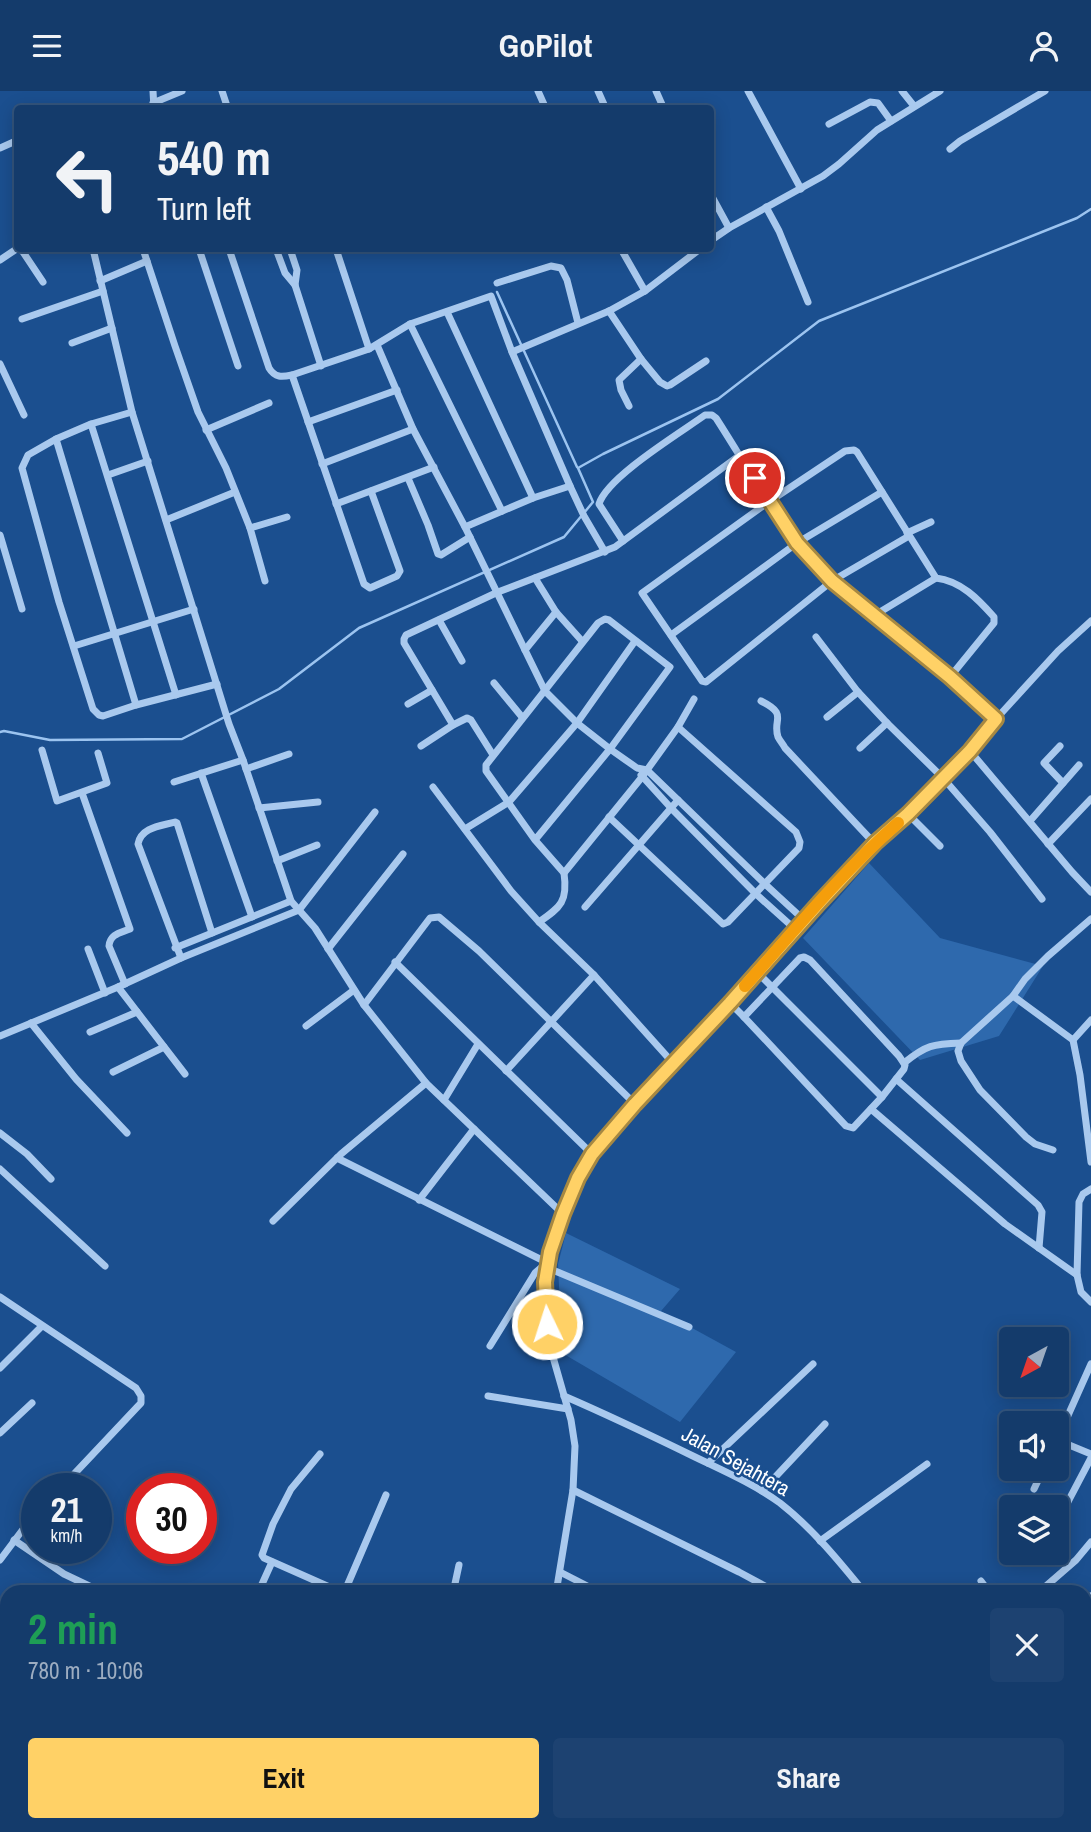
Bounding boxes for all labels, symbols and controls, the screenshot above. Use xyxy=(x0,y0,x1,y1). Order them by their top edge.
text: GoPilot xyxy=(499,24,592,67)
icon: menu xyxy=(28,27,66,65)
icon: person xyxy=(1025,27,1063,65)
text: 540 m xyxy=(157,124,271,190)
icon: left xyxy=(42,133,133,224)
text: Turn left xyxy=(157,187,251,230)
pin xyxy=(725,448,785,508)
icon: arrive xyxy=(736,459,774,497)
position arrow xyxy=(510,1287,584,1361)
north arrow xyxy=(999,1327,1069,1397)
map controls xyxy=(999,1327,1069,1565)
button: sound xyxy=(999,1411,1069,1481)
street label: Jalan Sejahtera xyxy=(677,1419,796,1503)
speed limit sign: 30 xyxy=(126,1473,217,1564)
text: 21 xyxy=(51,1486,82,1533)
button: layers xyxy=(999,1495,1069,1565)
text: km/h xyxy=(51,1523,83,1548)
text: 2 min xyxy=(28,1601,118,1657)
button: close xyxy=(990,1608,1064,1682)
text: 780 m · 10:06 xyxy=(28,1655,143,1686)
button: Exit xyxy=(28,1738,539,1818)
button: Share xyxy=(553,1738,1064,1818)

